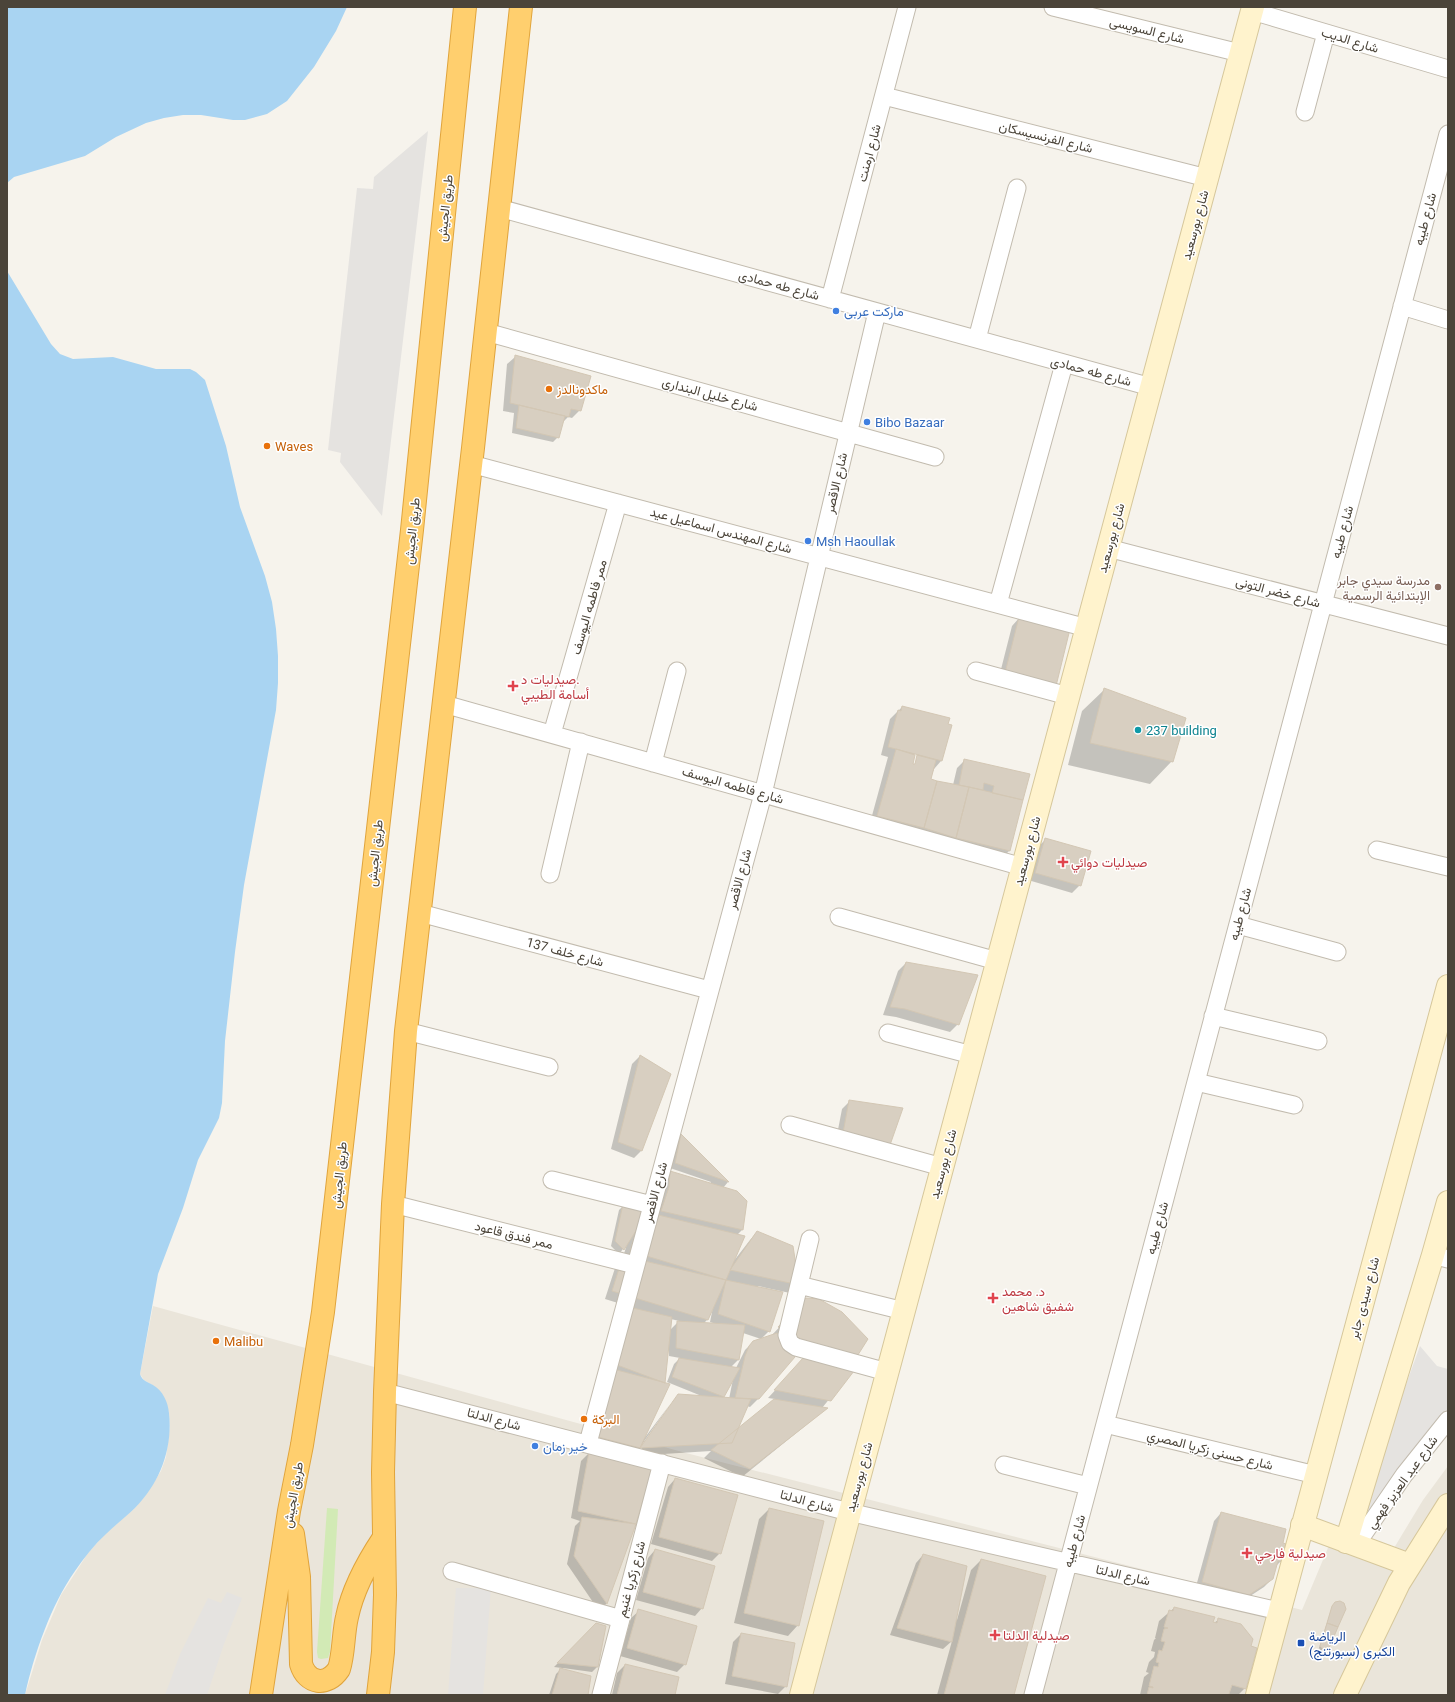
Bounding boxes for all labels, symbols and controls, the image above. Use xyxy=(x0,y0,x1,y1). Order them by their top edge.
street label: شارع السويسى xyxy=(1108,13,1186,48)
street label: شارع الديب xyxy=(1319,24,1380,58)
street label: شارع الفرنسيسكان xyxy=(997,118,1094,158)
street label: شارع ارمنت xyxy=(854,122,886,184)
street label: طريق الجيش xyxy=(434,174,457,242)
street label: شارع بورسعيد xyxy=(1178,188,1213,262)
street label: شارع طيبه xyxy=(1411,191,1441,247)
street label: شارع طه حمادى xyxy=(737,267,821,305)
place label: ماركت عربى xyxy=(844,304,904,320)
marker: ماركت عربى xyxy=(831,306,841,316)
street label: شارع طه حمادى xyxy=(1049,353,1133,391)
street label: شارع خليل البندارى xyxy=(660,374,760,416)
place label: ماكدونالدز xyxy=(556,382,608,398)
marker: ماكدونالدز xyxy=(544,384,554,394)
place label: Bibo Bazaar xyxy=(875,415,945,430)
marker: Bibo Bazaar xyxy=(862,417,872,427)
place label: Waves xyxy=(275,439,313,454)
marker: Waves xyxy=(262,441,272,451)
street label: شارع الاقصر xyxy=(822,451,852,516)
street label: طريق الجيش xyxy=(401,497,424,565)
street label: شارع بورسعيد xyxy=(1094,501,1129,575)
street label: شارع المهندس اسماعيل عيد xyxy=(648,504,794,558)
street label: شارع طيبه xyxy=(1328,504,1358,560)
place label: Msh Haoullak xyxy=(816,534,896,549)
marker: Msh Haoullak xyxy=(803,536,813,546)
street label: ممر فاطمه اليوسف xyxy=(568,558,611,657)
place label: مدرسة سيدي جابر الإبتدائية الرسمية xyxy=(1336,573,1430,605)
street label: شارع خضر التونى xyxy=(1234,574,1322,612)
marker: مدرسة سيدي جابر الإبتدائية الرسمية xyxy=(1433,582,1443,592)
place label: صيدليات د. أسامة الطيبي xyxy=(521,672,589,705)
marker: صيدليات د. أسامة الطيبي xyxy=(508,681,518,691)
place label: 237 building xyxy=(1146,723,1217,738)
marker: 237 building xyxy=(1133,725,1143,735)
street label: شارع فاطمه اليوسف xyxy=(680,763,785,809)
street label: شارع بورسعيد xyxy=(1010,814,1045,888)
street label: طريق الجيش xyxy=(364,819,387,887)
street label: شارع الاقصر xyxy=(723,847,756,912)
place label: صيدليات دوائي xyxy=(1071,855,1148,873)
marker: صيدليات دوائي xyxy=(1058,857,1068,867)
street label: شارع طيبه xyxy=(1226,886,1256,942)
street label: شارع خلف 137 xyxy=(524,934,605,971)
street label: شارع بورسعيد xyxy=(926,1127,961,1201)
street label: طريق الجيش xyxy=(328,1141,351,1209)
street label: شارع الاقصر xyxy=(639,1160,672,1225)
street label: شارع طيبه xyxy=(1143,1200,1173,1256)
street label: ممر فندق قاعود xyxy=(473,1218,555,1253)
street label: شارع سيدى جابر xyxy=(1346,1255,1384,1342)
place label: د. محمد شفيق شاهين xyxy=(1002,1284,1074,1315)
marker: د. محمد شفيق شاهين xyxy=(987,1292,999,1304)
place label: Malibu xyxy=(224,1334,263,1349)
marker: Malibu xyxy=(211,1336,221,1346)
street label: شارع الدلتا xyxy=(465,1405,523,1435)
place label: البركة xyxy=(592,1412,620,1428)
marker: البركة xyxy=(579,1414,589,1424)
street label: شارع حسنى زكريا المصري xyxy=(1145,1427,1275,1476)
street label: شارع عبد العزيز فهمي xyxy=(1363,1433,1443,1533)
place label: خير زمان xyxy=(543,1439,588,1455)
street label: شارع بورسعيد xyxy=(842,1440,877,1514)
marker: خير زمان xyxy=(530,1441,540,1451)
street label: طريق الجيش xyxy=(280,1461,307,1530)
street label: شارع الدلتا xyxy=(778,1487,836,1517)
street label: شارع طيبه xyxy=(1060,1513,1090,1569)
street label: شارع زكريا غنيم xyxy=(614,1539,650,1619)
place label: صيدلية فارحي xyxy=(1255,1546,1326,1564)
marker: صيدلية فارحي xyxy=(1242,1548,1252,1558)
street label: شارع الدلتا xyxy=(1094,1561,1152,1590)
place label: صيدلية الدلتا xyxy=(1003,1628,1070,1643)
place label: الرياضة (سبورتنج) الكبرى xyxy=(1309,1629,1395,1661)
marker: صيدلية الدلتا xyxy=(990,1630,1000,1640)
marker: الرياضة (سبورتنج) الكبرى xyxy=(1296,1638,1306,1648)

